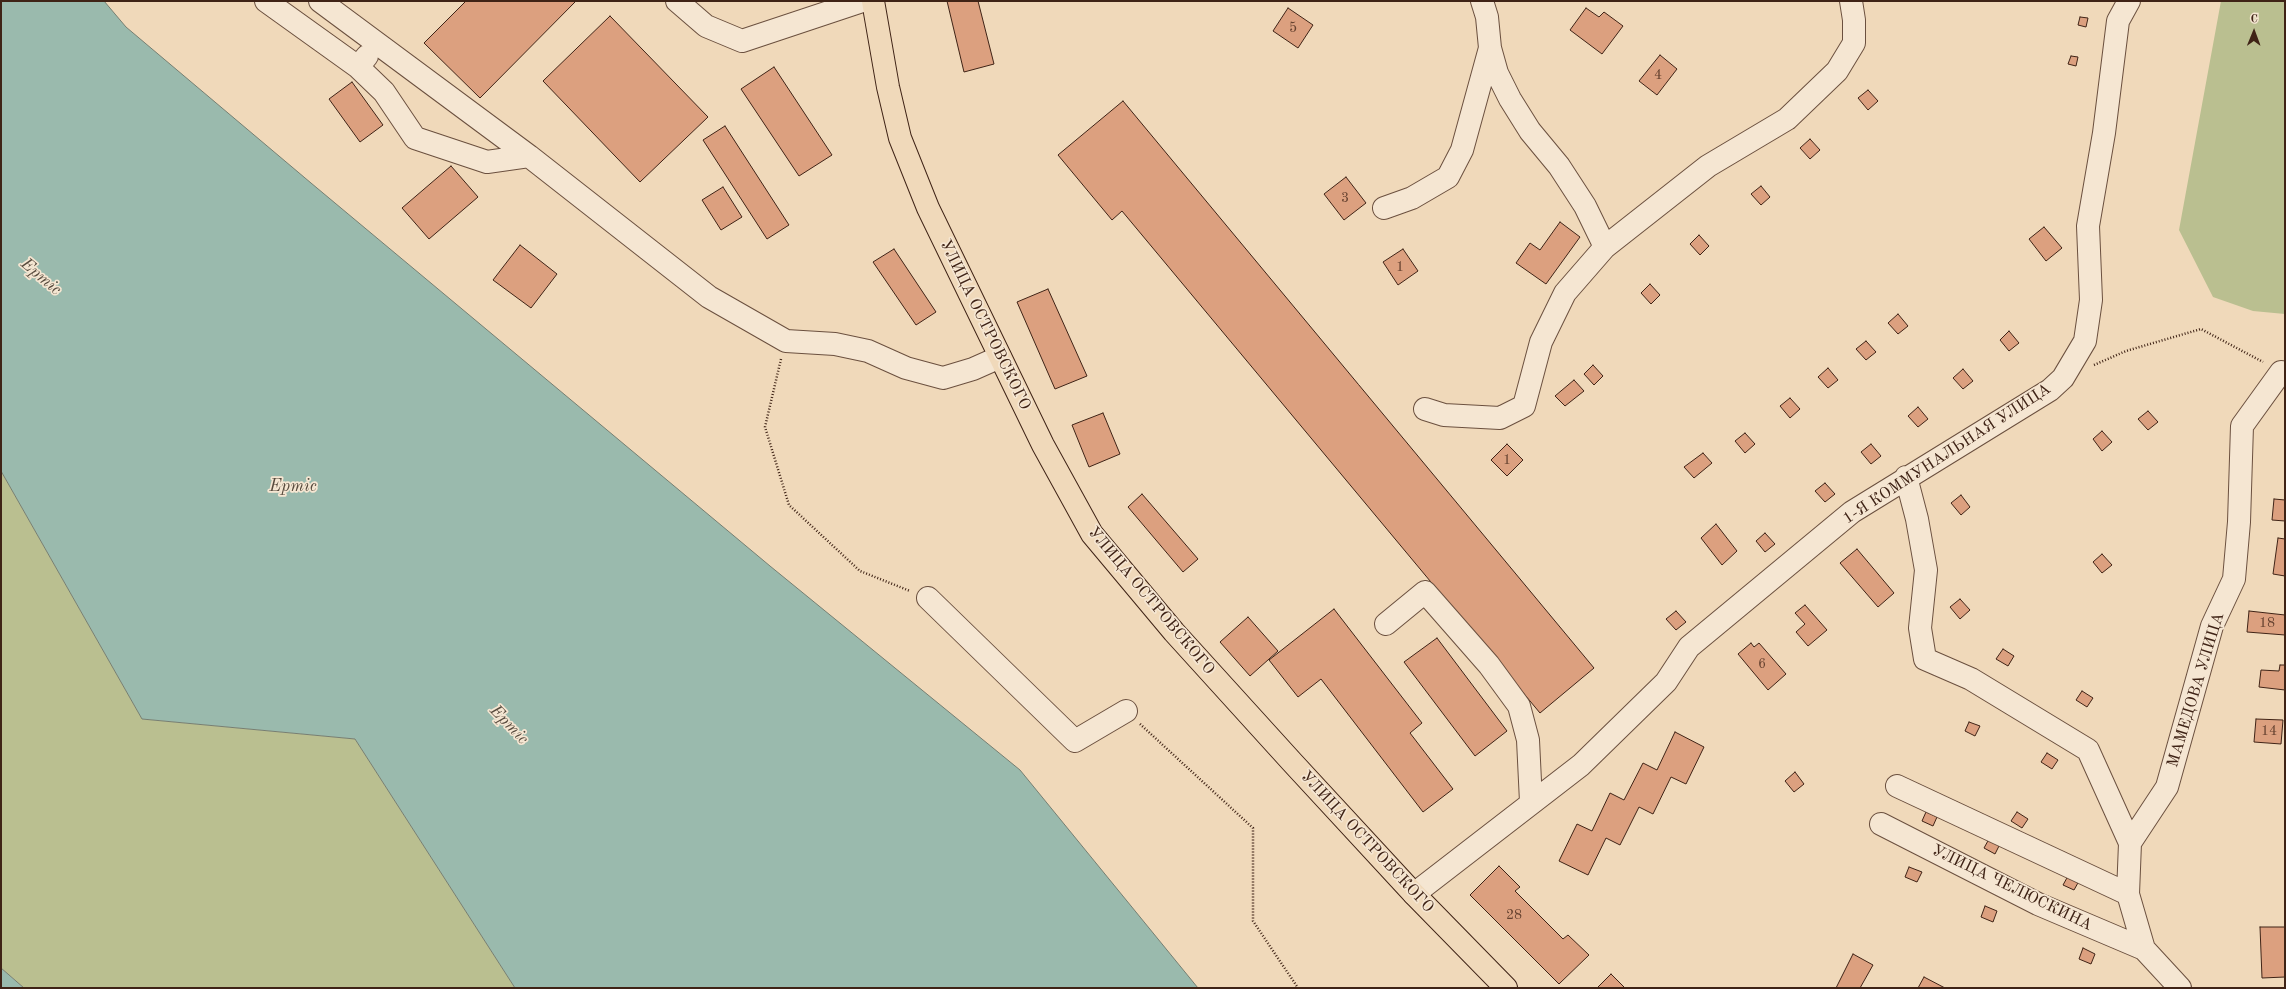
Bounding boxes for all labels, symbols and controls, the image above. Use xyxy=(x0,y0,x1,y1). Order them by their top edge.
north arrow xyxy=(2234,12,2274,52)
text: С xyxy=(2250,14,2258,25)
house number: 5 xyxy=(1289,20,1297,36)
house number: 4 xyxy=(1654,67,1662,83)
house number: 3 xyxy=(1341,190,1349,206)
street label: УЛИЦА ОСТРОВСКОГО xyxy=(935,237,1035,413)
water label: Ертіс xyxy=(16,254,66,300)
house number: 1 xyxy=(1396,259,1404,275)
street label: 1-Я КОММУНАЛЬНАЯ УЛИЦА xyxy=(1839,379,2055,529)
house number: 1 xyxy=(1503,452,1511,468)
water label: Ертіс xyxy=(269,477,317,497)
street label: УЛИЦА ОСТРОВСКОГО xyxy=(1084,523,1218,679)
street label: МАМЕДОВА УЛИЦА xyxy=(2163,610,2229,770)
house number: 18 xyxy=(2259,615,2275,631)
house number: 6 xyxy=(1758,656,1766,672)
water label: Ертіс xyxy=(485,701,533,749)
house number: 14 xyxy=(2261,723,2277,739)
street label: УЛИЦА ОСТРОВСКОГО xyxy=(1296,767,1438,917)
street label: УЛИЦА ЧЕЛЮСКИНА xyxy=(1929,841,2095,935)
house number: 28 xyxy=(1506,907,1522,923)

